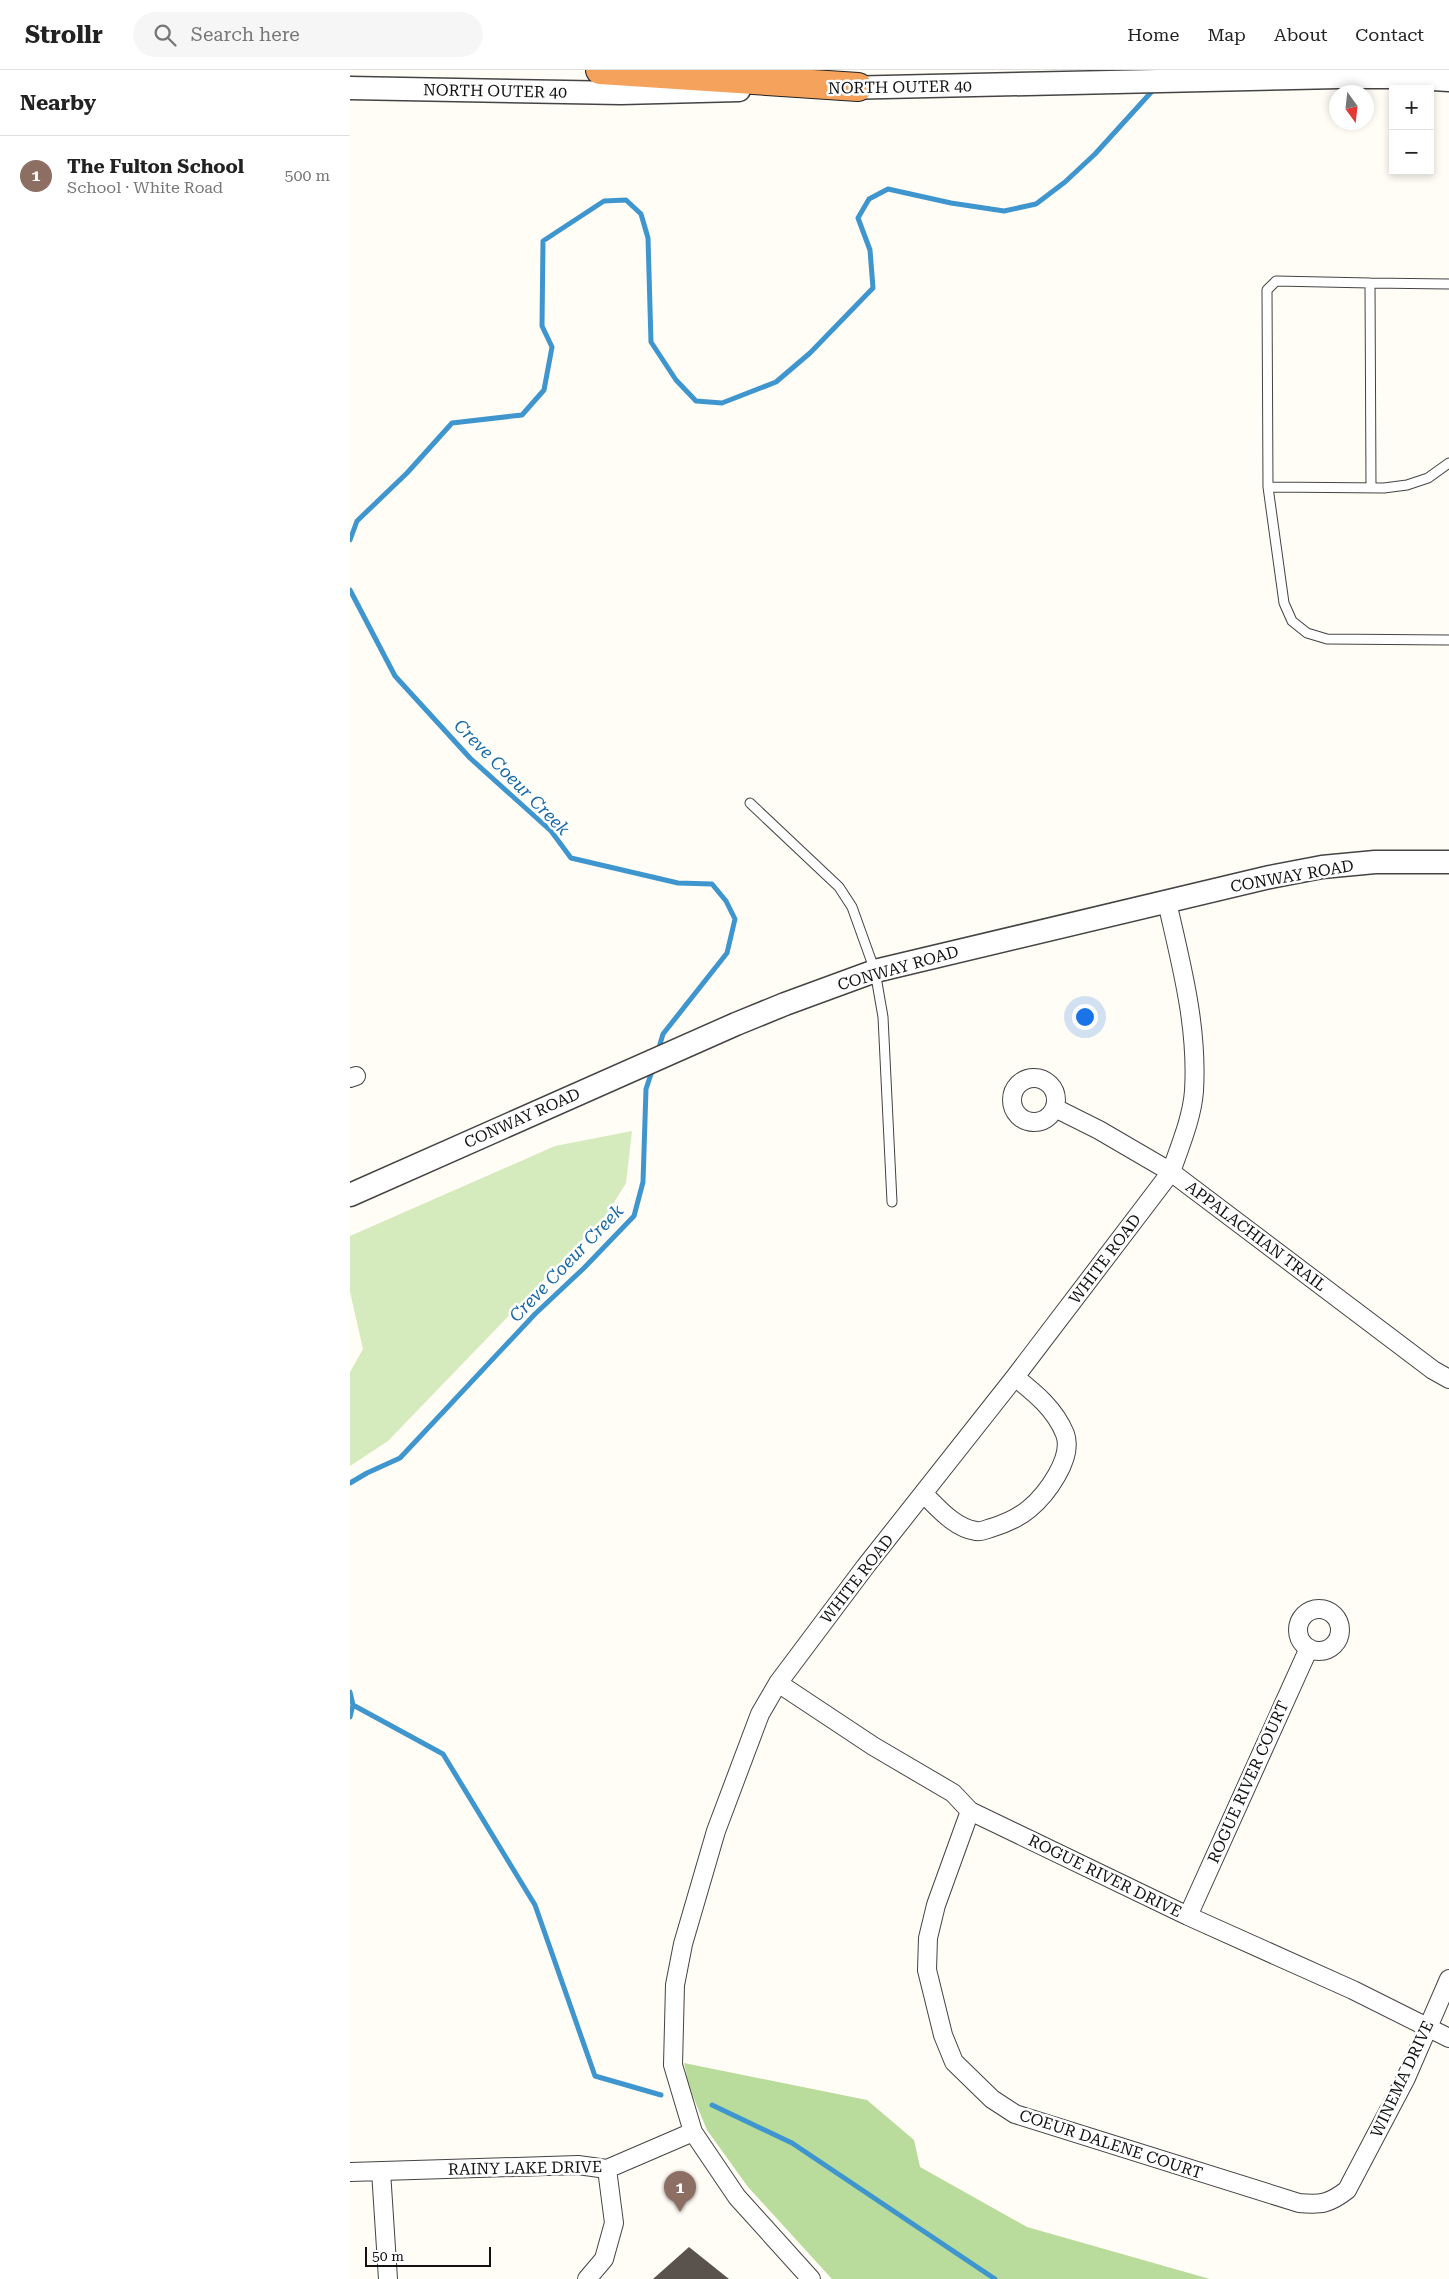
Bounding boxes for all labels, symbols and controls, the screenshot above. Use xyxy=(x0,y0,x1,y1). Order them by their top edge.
search box xyxy=(133,12,483,57)
text: Strollr xyxy=(25,21,103,49)
icon: search xyxy=(151,21,179,49)
text: Search here xyxy=(191,23,300,46)
text: Home xyxy=(1127,24,1179,45)
text: Map xyxy=(1207,24,1246,45)
text: About xyxy=(1274,24,1327,45)
text: Contact xyxy=(1355,24,1424,45)
street label: NORTH OUTER 40 xyxy=(828,76,972,98)
street label: NORTH OUTER 40 xyxy=(423,80,567,102)
north arrow xyxy=(1329,85,1374,130)
map controls xyxy=(1389,85,1434,175)
button: + xyxy=(1389,85,1434,130)
text: Nearby xyxy=(20,91,96,115)
button: − xyxy=(1389,130,1434,175)
text: The Fulton School xyxy=(67,155,244,178)
text: 1 xyxy=(32,166,40,185)
text: 500 m xyxy=(284,166,330,185)
text: School · White Road xyxy=(67,178,223,197)
water label: Creve Coeur Creek xyxy=(450,715,574,839)
street label: CONWAY ROAD xyxy=(1229,856,1355,896)
street label: CONWAY ROAD xyxy=(835,942,961,994)
your location xyxy=(1072,1004,1098,1030)
street label: CONWAY ROAD xyxy=(461,1084,583,1152)
street label: APPALACHIAN TRAIL xyxy=(1182,1177,1330,1295)
water label: Creve Coeur Creek xyxy=(505,1200,627,1326)
street label: WHITE ROAD xyxy=(1065,1210,1145,1308)
street label: WHITE ROAD xyxy=(816,1531,898,1627)
street label: ROGUE RIVER COURT xyxy=(1204,1698,1293,1866)
street label: ROGUE RIVER DRIVE xyxy=(1025,1831,1185,1921)
street label: WINEMA DRIVE xyxy=(1367,2018,1437,2140)
street label: COEUR DALENE COURT xyxy=(1017,2105,1205,2183)
street label: RAINY LAKE DRIVE xyxy=(448,2157,602,2179)
pin: 1 xyxy=(664,2171,696,2212)
scale bar xyxy=(365,2244,491,2267)
text: 50 m xyxy=(372,2248,404,2264)

